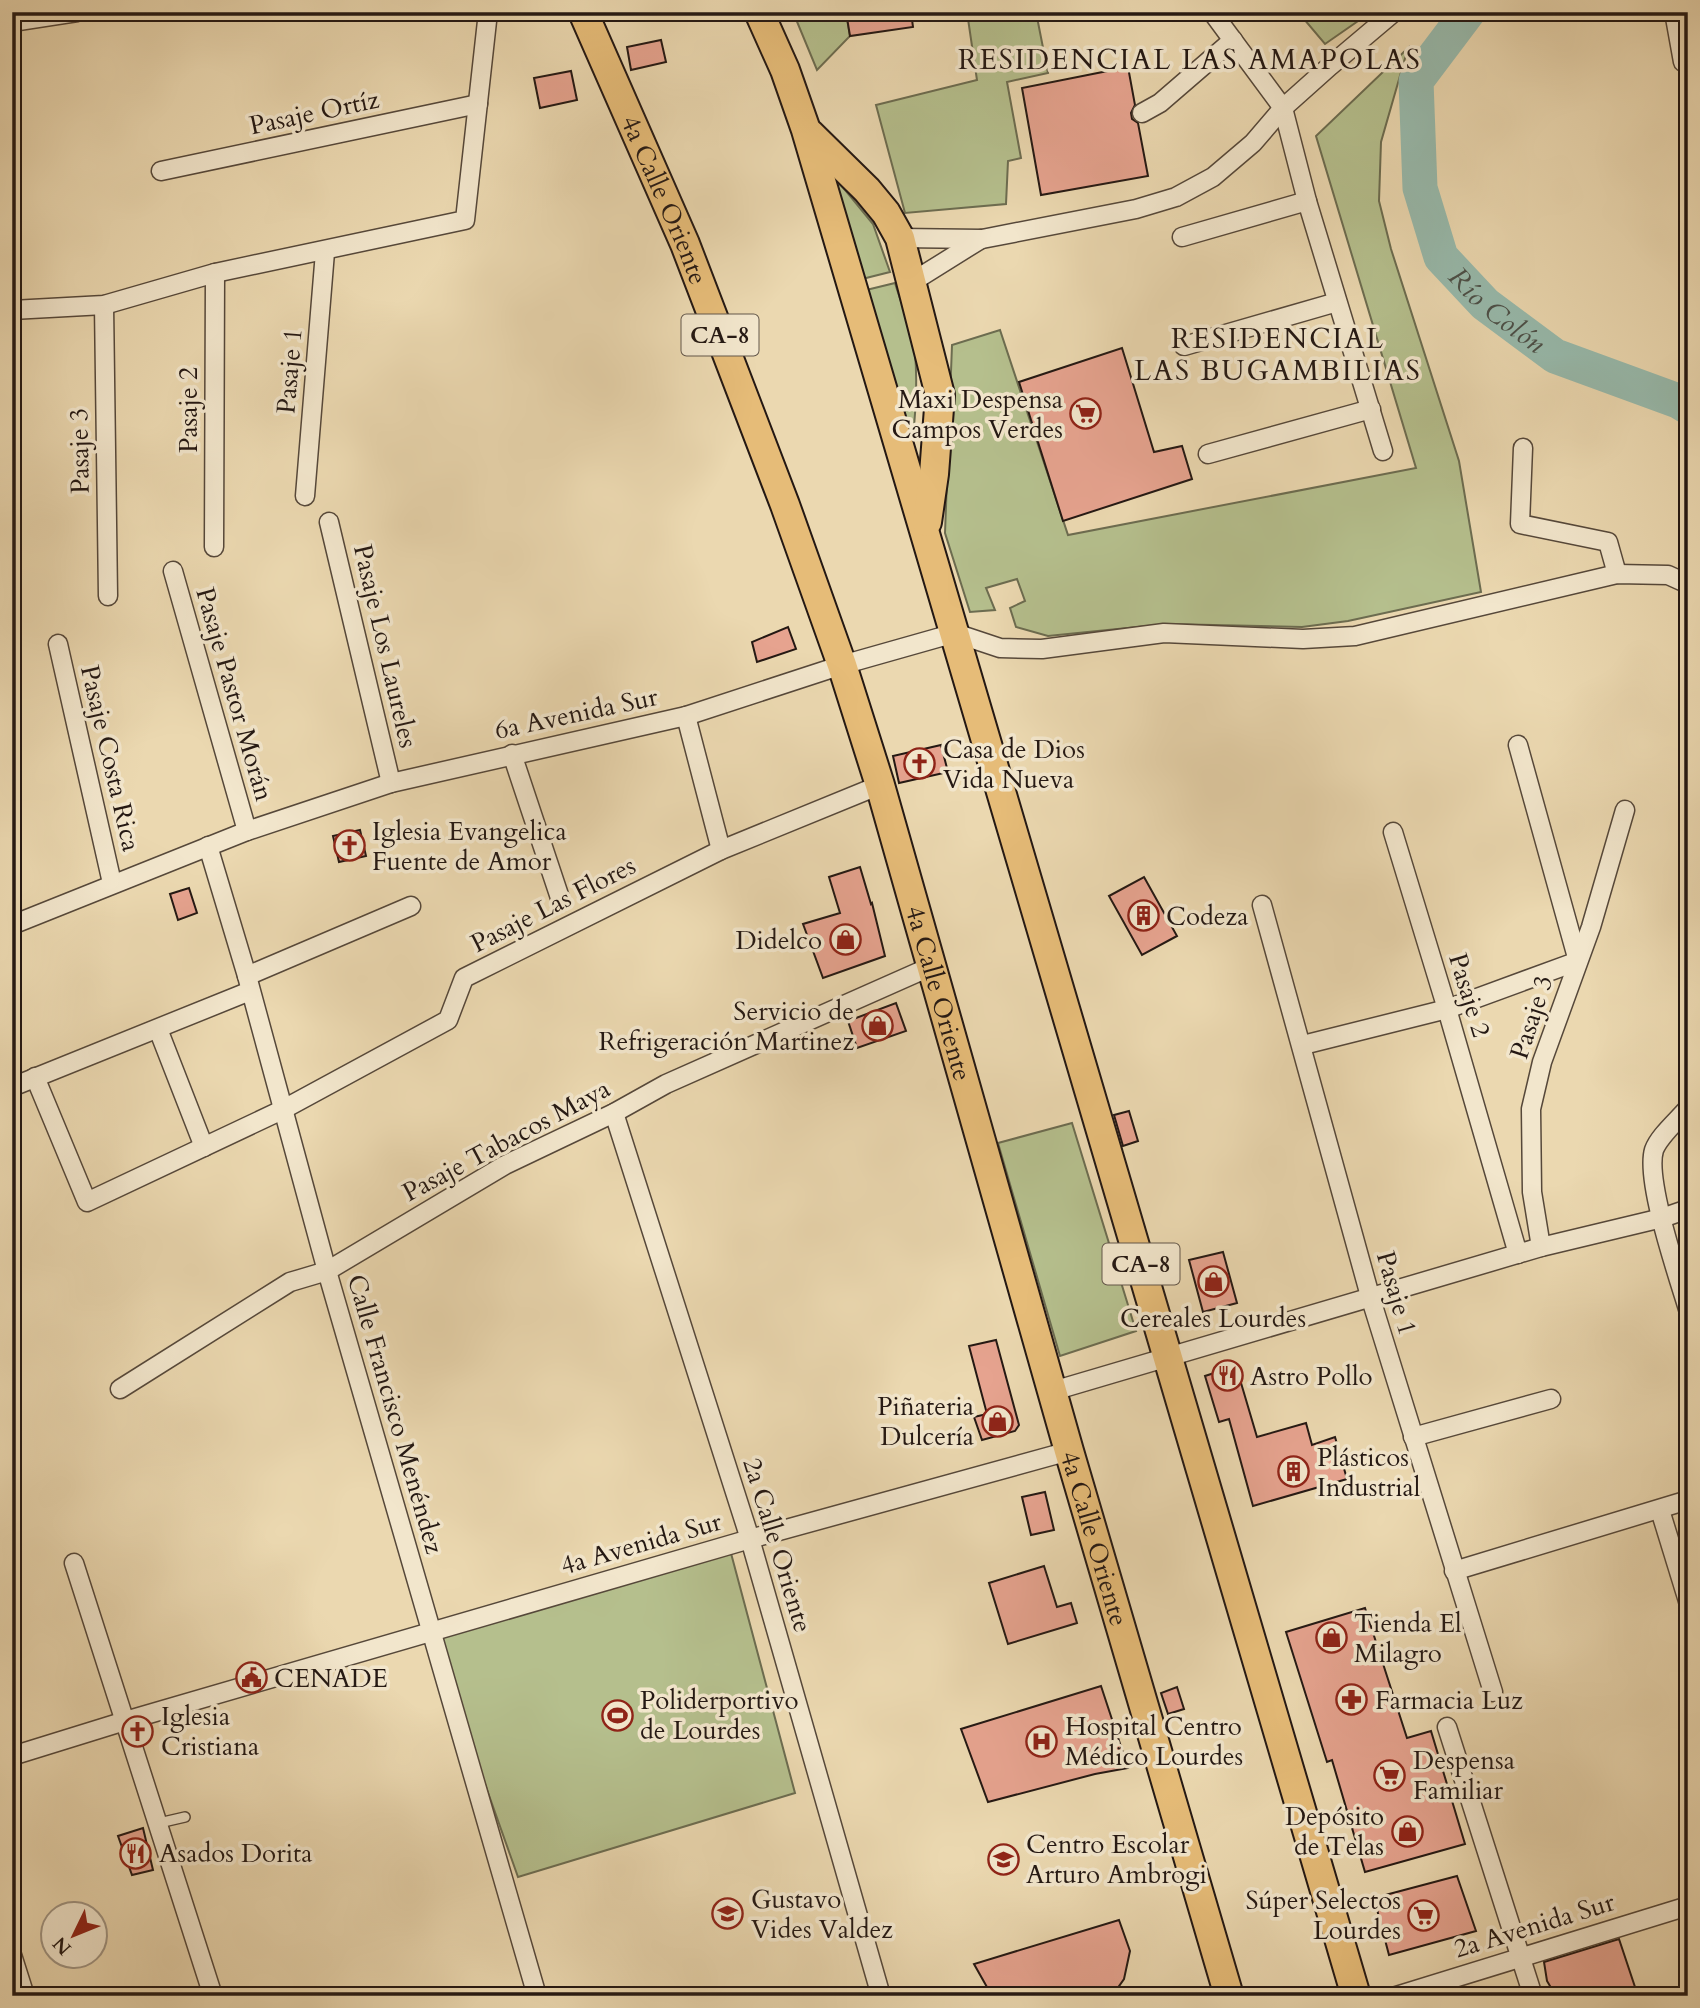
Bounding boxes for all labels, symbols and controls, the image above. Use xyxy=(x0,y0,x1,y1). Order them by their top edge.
district label: RESIDENCIAL LAS AMAPOLAS xyxy=(958,41,1422,79)
street label: Pasaje Ortíz xyxy=(246,82,383,143)
street label: 4a Calle Oriente xyxy=(613,110,716,290)
water label: Río Colón xyxy=(1440,259,1553,363)
road number: CA-8 xyxy=(682,314,758,356)
district label: RESIDENCIAL LAS BUGAMBILIAS xyxy=(1134,320,1422,390)
street label: Pasaje 1 xyxy=(268,327,311,415)
street label: Pasaje 2 xyxy=(171,367,206,453)
place label: Maxi Despensa Campos Verdes xyxy=(892,382,1063,447)
supermarket icon: Maxi Despensa Campos Verdes xyxy=(1069,397,1103,431)
street label: Pasaje 3 xyxy=(61,408,98,494)
street label: Pasaje Los Laureles xyxy=(345,541,426,751)
street label: Pasaje Pastor Morán xyxy=(187,583,282,805)
street label: Pasaje Costa Rica xyxy=(72,662,149,855)
street label: 6a Avenida Sur xyxy=(491,679,661,748)
place label: Casa de Dios Vida Nueva xyxy=(943,732,1085,797)
church icon: Casa de Dios Vida Nueva xyxy=(903,747,937,781)
place label: Iglesia Evangelica Fuente de Amor xyxy=(372,814,567,879)
church icon: Iglesia Evangelica Fuente de Amor xyxy=(332,829,366,863)
street label: Pasaje Las Flores xyxy=(465,848,642,961)
building icon: Codeza xyxy=(1126,899,1160,933)
place label: Codeza xyxy=(1166,899,1248,934)
street label: 4a Calle Oriente xyxy=(897,902,980,1085)
place label: Didelco xyxy=(735,923,822,958)
shop icon: Didelco xyxy=(828,923,862,957)
street label: Pasaje 2 xyxy=(1440,949,1499,1041)
street label: Pasaje 3 xyxy=(1502,971,1561,1063)
place label: Servicio de Refrigeración Martinez xyxy=(598,994,854,1059)
shop icon: Servicio de Refrigeración Martinez xyxy=(860,1009,894,1043)
street label: Pasaje Tabacos Maya xyxy=(396,1071,616,1210)
road number: CA-8 xyxy=(1102,1244,1180,1284)
street label: Pasaje 1 xyxy=(1368,1247,1425,1339)
shop icon: Cereales Lourdes xyxy=(1196,1265,1230,1299)
street label: Calle Francisco Menéndez xyxy=(339,1270,452,1558)
place label: Cereales Lourdes xyxy=(1120,1301,1306,1336)
restaurant icon: Astro Pollo xyxy=(1210,1359,1244,1393)
place label: Astro Pollo xyxy=(1250,1359,1373,1394)
place label: Piñateria Dulcería xyxy=(877,1389,974,1454)
shop icon: Piñateria Dulcería xyxy=(980,1404,1014,1438)
place label: Plásticos Industrial xyxy=(1317,1440,1421,1505)
street label: 4a Calle Oriente xyxy=(1052,1447,1136,1630)
street label: 2a Calle Oriente xyxy=(734,1454,821,1637)
building icon: Plásticos Industrial xyxy=(1277,1455,1311,1489)
street label: 4a Avenida Sur xyxy=(557,1504,726,1583)
place label: Tienda El Milagro xyxy=(1354,1606,1462,1671)
shop icon: Tienda El Milagro xyxy=(1314,1621,1348,1655)
public building icon: CENADE xyxy=(234,1661,268,1695)
place label: CENADE xyxy=(274,1661,388,1696)
place label: Poliderportivo de Lourdes xyxy=(640,1683,799,1748)
pharmacy icon: Farmacia Luz xyxy=(1335,1683,1369,1717)
place label: Farmacia Luz xyxy=(1375,1683,1523,1718)
sports icon: Poliderportivo de Lourdes xyxy=(600,1698,634,1732)
place label: Iglesia Cristiana xyxy=(161,1699,259,1764)
place label: Hospital Centro Médico Lourdes xyxy=(1065,1709,1243,1774)
church icon: Iglesia Cristiana xyxy=(121,1714,155,1748)
hospital icon: Hospital Centro Médico Lourdes xyxy=(1025,1724,1059,1758)
place label: Despensa Familiar xyxy=(1413,1743,1515,1808)
supermarket icon: Despensa Familiar xyxy=(1373,1758,1407,1792)
place label: Depósito de Telas xyxy=(1285,1799,1384,1864)
shop icon: Depósito de Telas xyxy=(1390,1814,1424,1848)
place label: Centro Escolar Arturo Ambrogi xyxy=(1026,1827,1207,1892)
restaurant icon: Asados Dorita xyxy=(119,1836,153,1870)
place label: Asados Dorita xyxy=(159,1836,312,1871)
school or university icon: Centro Escolar Arturo Ambrogi xyxy=(986,1842,1020,1876)
place label: Gustavo Vides Valdez xyxy=(751,1882,893,1947)
place label: Súper Selectos Lourdes xyxy=(1246,1883,1401,1948)
street label: 2a Avenida Sur xyxy=(1450,1884,1619,1966)
school or university icon: Gustavo Vides Valdez xyxy=(711,1897,745,1931)
supermarket icon: Súper Selectos Lourdes xyxy=(1407,1898,1441,1932)
north arrow xyxy=(38,1899,108,1969)
text: N xyxy=(47,1931,77,1961)

